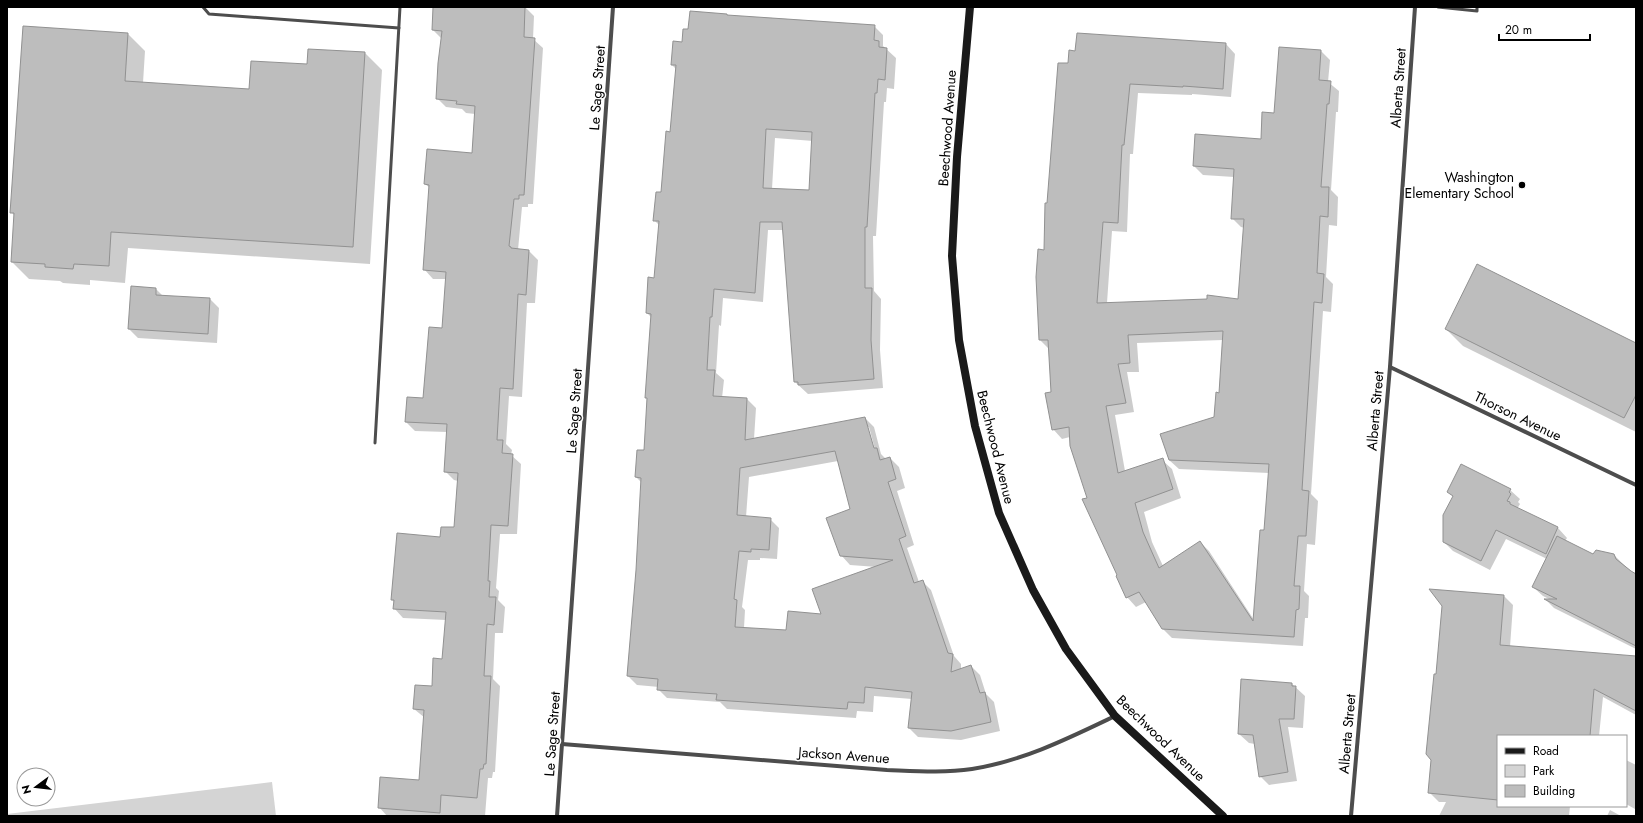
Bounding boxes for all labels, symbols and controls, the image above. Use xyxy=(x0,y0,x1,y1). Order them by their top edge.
scale bar xyxy=(1499,16,1590,42)
text: 20 m xyxy=(1505,21,1532,39)
street label: Le Sage Street xyxy=(584,44,610,131)
street label: Alberta Street xyxy=(1385,47,1411,129)
street label: Beechwood Avenue xyxy=(933,69,961,187)
place label: Washington Elementary School xyxy=(1404,167,1514,203)
marker: Washington Elementary School xyxy=(1517,180,1527,190)
street label: Le Sage Street xyxy=(561,367,587,454)
street label: Alberta Street xyxy=(1362,370,1389,452)
street label: Thorson Avenue xyxy=(1471,386,1565,446)
street label: Beechwood Avenue xyxy=(972,388,1020,506)
street label: Le Sage Street xyxy=(539,690,565,777)
street label: Beechwood Avenue xyxy=(1112,690,1210,786)
street label: Alberta Street xyxy=(1334,693,1361,775)
legend xyxy=(1497,735,1627,807)
street label: Jackson Avenue xyxy=(796,742,890,768)
text: Road xyxy=(1533,742,1559,760)
text: Park xyxy=(1533,762,1555,780)
north arrow xyxy=(16,767,56,807)
text: Building xyxy=(1533,782,1575,800)
text: N xyxy=(17,783,35,796)

